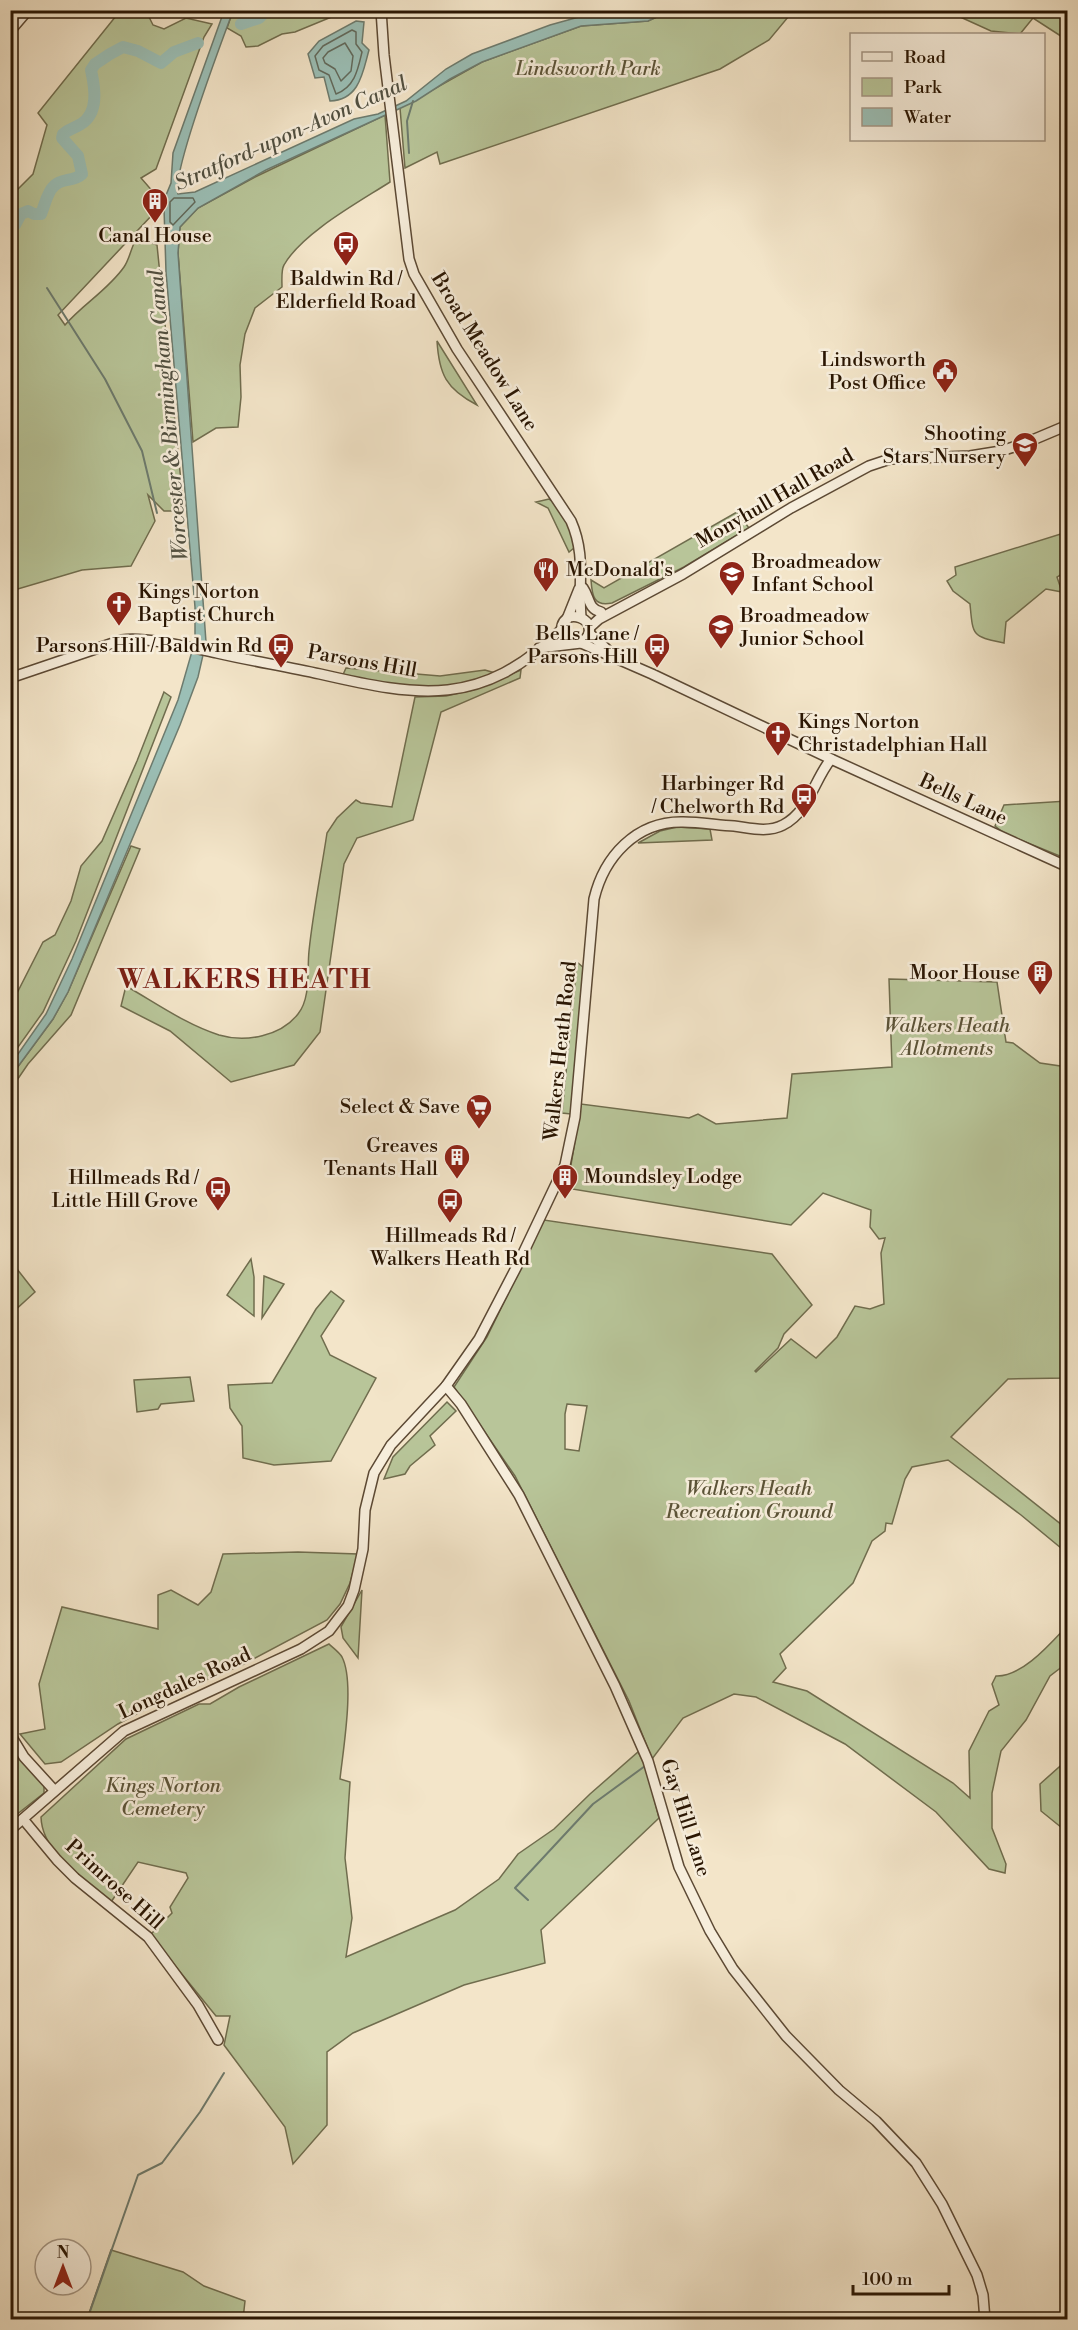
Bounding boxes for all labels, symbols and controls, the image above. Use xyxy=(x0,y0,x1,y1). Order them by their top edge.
legend xyxy=(850,33,1045,141)
text: Road xyxy=(904,46,947,69)
park label: Lindsworth Park xyxy=(514,57,661,82)
water label: Stratford-upon-Avon Canal xyxy=(170,71,412,197)
text: Park xyxy=(904,76,943,99)
text: Water xyxy=(903,106,952,129)
building icon: Canal House xyxy=(140,186,170,224)
place label: Canal House xyxy=(98,224,212,249)
bus stop icon: Baldwin Rd / Elderfield Road xyxy=(331,229,361,267)
place label: Baldwin Rd / Elderfield Road xyxy=(276,267,417,315)
street label: Broad Meadow Lane xyxy=(424,267,543,436)
water label: Worcester & Birmingham Canal xyxy=(143,268,195,562)
place label: Lindsworth Post Office xyxy=(820,348,926,396)
public building icon: Lindsworth Post Office xyxy=(930,356,960,394)
place label: Shooting Stars Nursery xyxy=(883,422,1007,470)
school or university icon: Shooting Stars Nursery xyxy=(1010,430,1040,468)
street label: Monyhull Hall Road xyxy=(692,443,859,554)
place label: Broadmeadow Infant School xyxy=(751,550,882,598)
restaurant icon: McDonald's xyxy=(531,555,561,593)
place label: McDonald's xyxy=(566,558,673,583)
school or university icon: Broadmeadow Infant School xyxy=(717,559,747,597)
place label: Kings Norton Baptist Church xyxy=(137,580,275,628)
church icon: Kings Norton Baptist Church xyxy=(104,589,134,627)
place label: Broadmeadow Junior School xyxy=(739,604,870,652)
school or university icon: Broadmeadow Junior School xyxy=(706,612,736,650)
place label: Bells Lane / Parsons Hill xyxy=(527,622,639,670)
bus stop icon: Parsons Hill / Baldwin Rd xyxy=(266,631,296,669)
bus stop icon: Bells Lane / Parsons Hill xyxy=(642,631,672,669)
place label: Parsons Hill / Baldwin Rd xyxy=(36,634,263,659)
street label: Parsons Hill xyxy=(305,640,419,684)
place label: Kings Norton Christadelphian Hall xyxy=(798,710,987,758)
church icon: Kings Norton Christadelphian Hall xyxy=(763,719,793,757)
street label: Bells Lane xyxy=(914,768,1011,831)
place label: Harbinger Rd / Chelworth Rd xyxy=(651,772,785,820)
bus stop icon: Harbinger Rd / Chelworth Rd xyxy=(789,781,819,819)
building icon: Moor House xyxy=(1025,958,1055,996)
street label: Walkers Heath Road xyxy=(539,959,583,1143)
place label: Moor House xyxy=(910,961,1020,986)
district label: WALKERS HEATH xyxy=(117,964,372,996)
park label: Walkers Heath Allotments xyxy=(884,1014,1011,1062)
supermarket icon: Select & Save xyxy=(464,1092,494,1130)
place label: Select & Save xyxy=(340,1095,460,1120)
place label: Greaves Tenants Hall xyxy=(324,1134,438,1182)
building icon: Greaves Tenants Hall xyxy=(442,1142,472,1180)
building icon: Moundsley Lodge xyxy=(550,1162,580,1200)
place label: Moundsley Lodge xyxy=(584,1165,742,1190)
place label: Hillmeads Rd / Little Hill Grove xyxy=(52,1166,199,1214)
bus stop icon: Hillmeads Rd / Little Hill Grove xyxy=(203,1174,233,1212)
bus stop icon: Hillmeads Rd / Walkers Heath Rd xyxy=(435,1186,465,1224)
place label: Hillmeads Rd / Walkers Heath Rd xyxy=(369,1224,530,1272)
park label: Walkers Heath Recreation Ground xyxy=(665,1477,833,1525)
street label: Longdales Road xyxy=(115,1642,256,1726)
street label: Gay Hill Lane xyxy=(654,1756,716,1880)
park label: Kings Norton Cemetery xyxy=(105,1774,222,1822)
street label: Primrose Hill xyxy=(60,1834,168,1936)
north arrow xyxy=(33,2237,93,2297)
text: N xyxy=(57,2243,70,2263)
scale bar xyxy=(853,2258,949,2296)
text: 100 m xyxy=(862,2268,913,2291)

